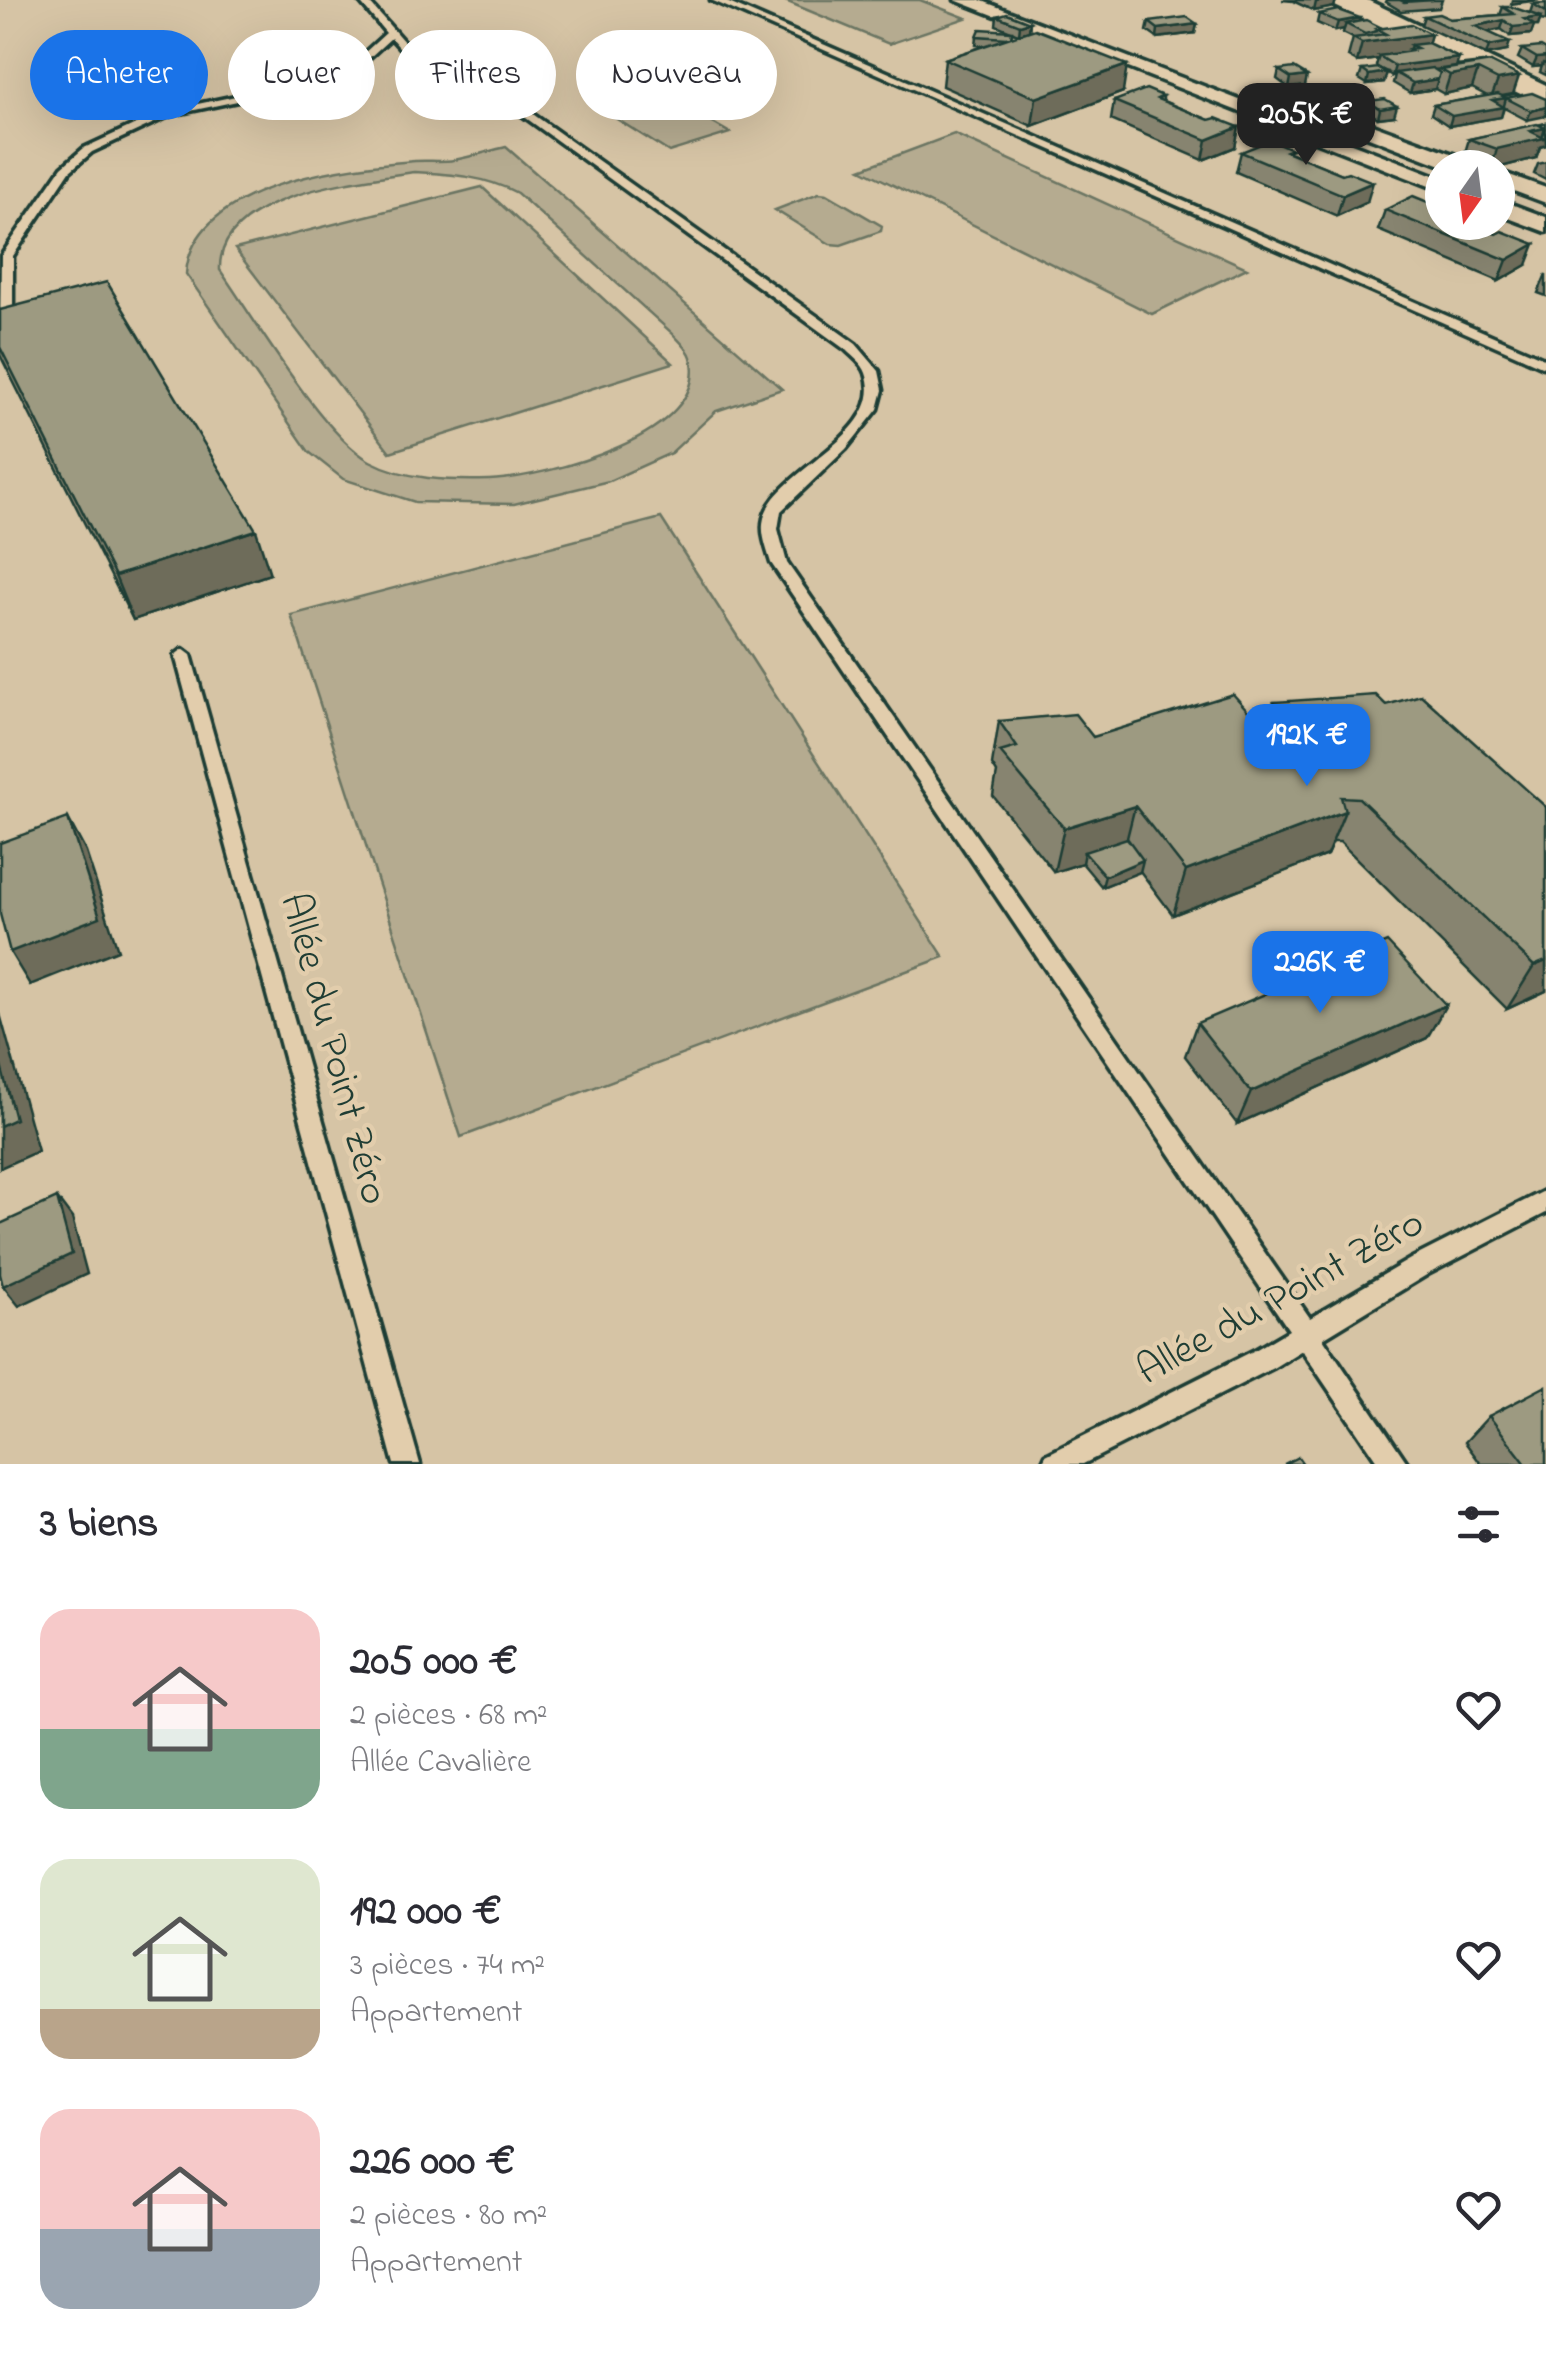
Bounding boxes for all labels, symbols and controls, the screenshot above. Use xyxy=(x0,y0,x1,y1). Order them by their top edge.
chip: Acheter xyxy=(30,30,208,120)
chip: Louer xyxy=(228,30,375,120)
chip: Filtres xyxy=(395,30,556,120)
chip: Nouveau xyxy=(576,30,777,120)
pin: 205K € xyxy=(1225,83,1387,168)
text: 205K € xyxy=(1259,92,1353,139)
north arrow xyxy=(1425,150,1515,240)
map controls xyxy=(1425,150,1515,240)
pin: 192K € xyxy=(1226,704,1388,789)
text: 192K € xyxy=(1266,713,1348,760)
street label: Allée du Point Zéro xyxy=(262,886,404,1212)
pin: 226K € xyxy=(1239,931,1401,1016)
text: 226K € xyxy=(1274,940,1366,987)
street label: Allée du Point Zéro xyxy=(1126,1194,1436,1402)
text: 3 biens xyxy=(40,1494,158,1555)
icon: filters xyxy=(1451,1497,1506,1552)
text: 205 000 € xyxy=(350,1632,518,1693)
icon: home xyxy=(120,1649,240,1769)
icon: heart xyxy=(1451,1682,1506,1737)
text: 2 pièces · 68 m² xyxy=(350,1693,547,1740)
text: Allée Cavalière xyxy=(350,1740,531,1787)
text: 192 000 € xyxy=(350,1882,502,1943)
icon: home xyxy=(120,1899,240,2019)
icon: heart xyxy=(1451,1932,1506,1987)
text: 3 pièces · 74 m² xyxy=(350,1943,545,1990)
text: Appartement xyxy=(350,1990,523,2037)
text: 226 000 € xyxy=(350,2132,515,2193)
icon: home xyxy=(120,2149,240,2269)
icon: heart xyxy=(1451,2182,1506,2237)
text: 2 pièces · 80 m² xyxy=(350,2193,547,2240)
text: Appartement xyxy=(350,2240,523,2287)

